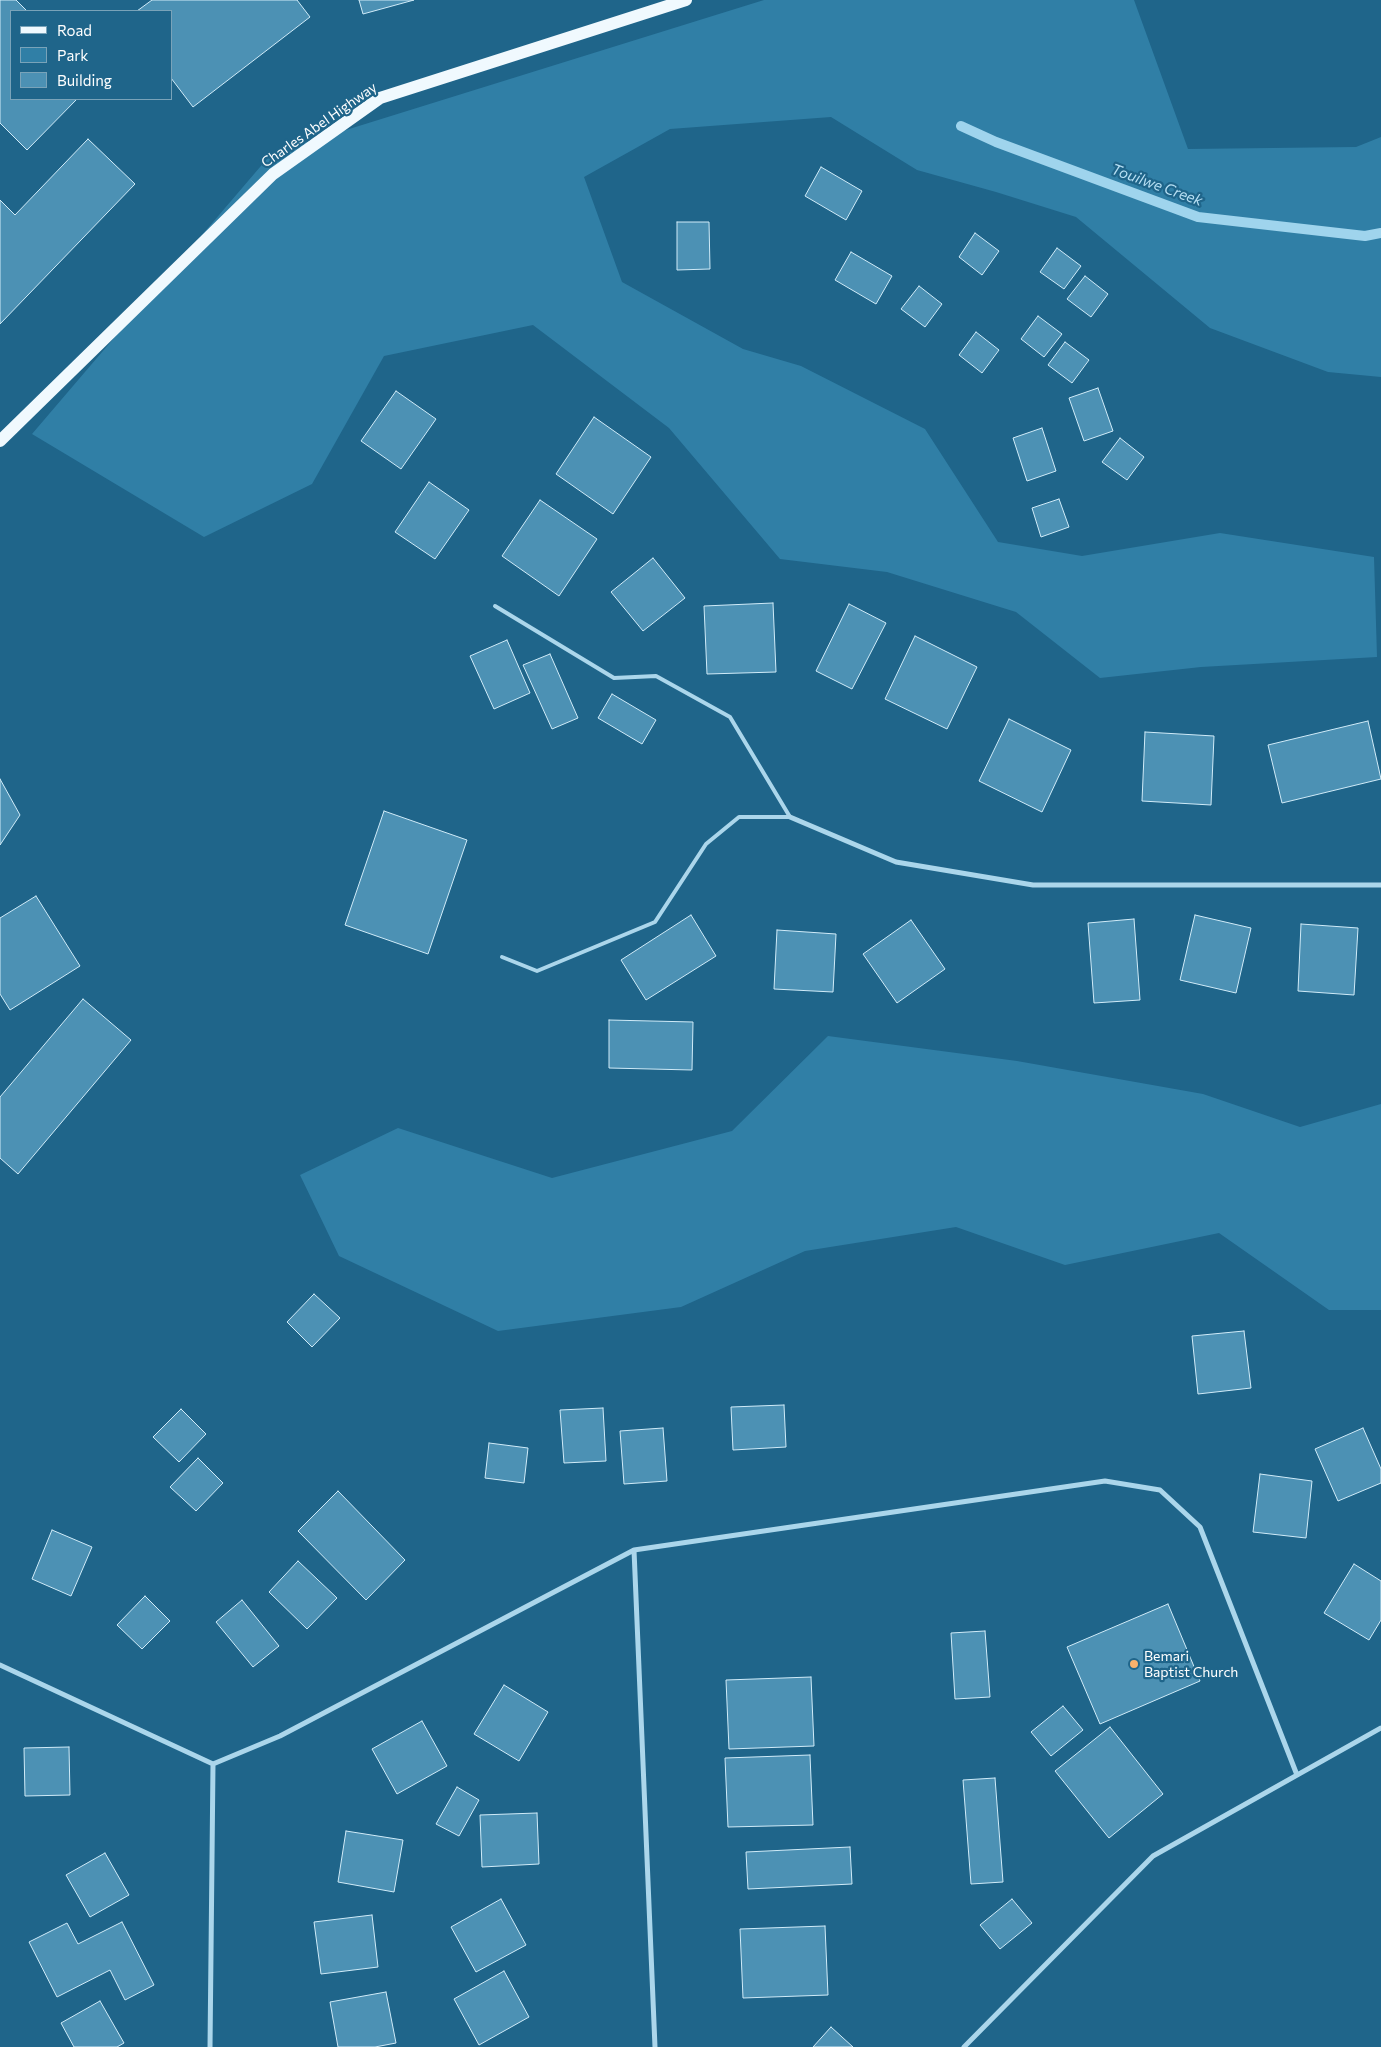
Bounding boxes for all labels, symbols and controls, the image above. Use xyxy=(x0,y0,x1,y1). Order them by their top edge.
legend xyxy=(10,10,172,100)
text: Road xyxy=(57,21,92,39)
text: Park xyxy=(57,46,88,64)
text: Building xyxy=(57,71,112,89)
street label: Charles Abel Highway xyxy=(258,79,380,171)
water label: Touilwe Creek xyxy=(1109,160,1205,210)
place label: Bemari Baptist Church xyxy=(1144,1648,1238,1680)
marker: Bemari Baptist Church xyxy=(1128,1658,1140,1670)

